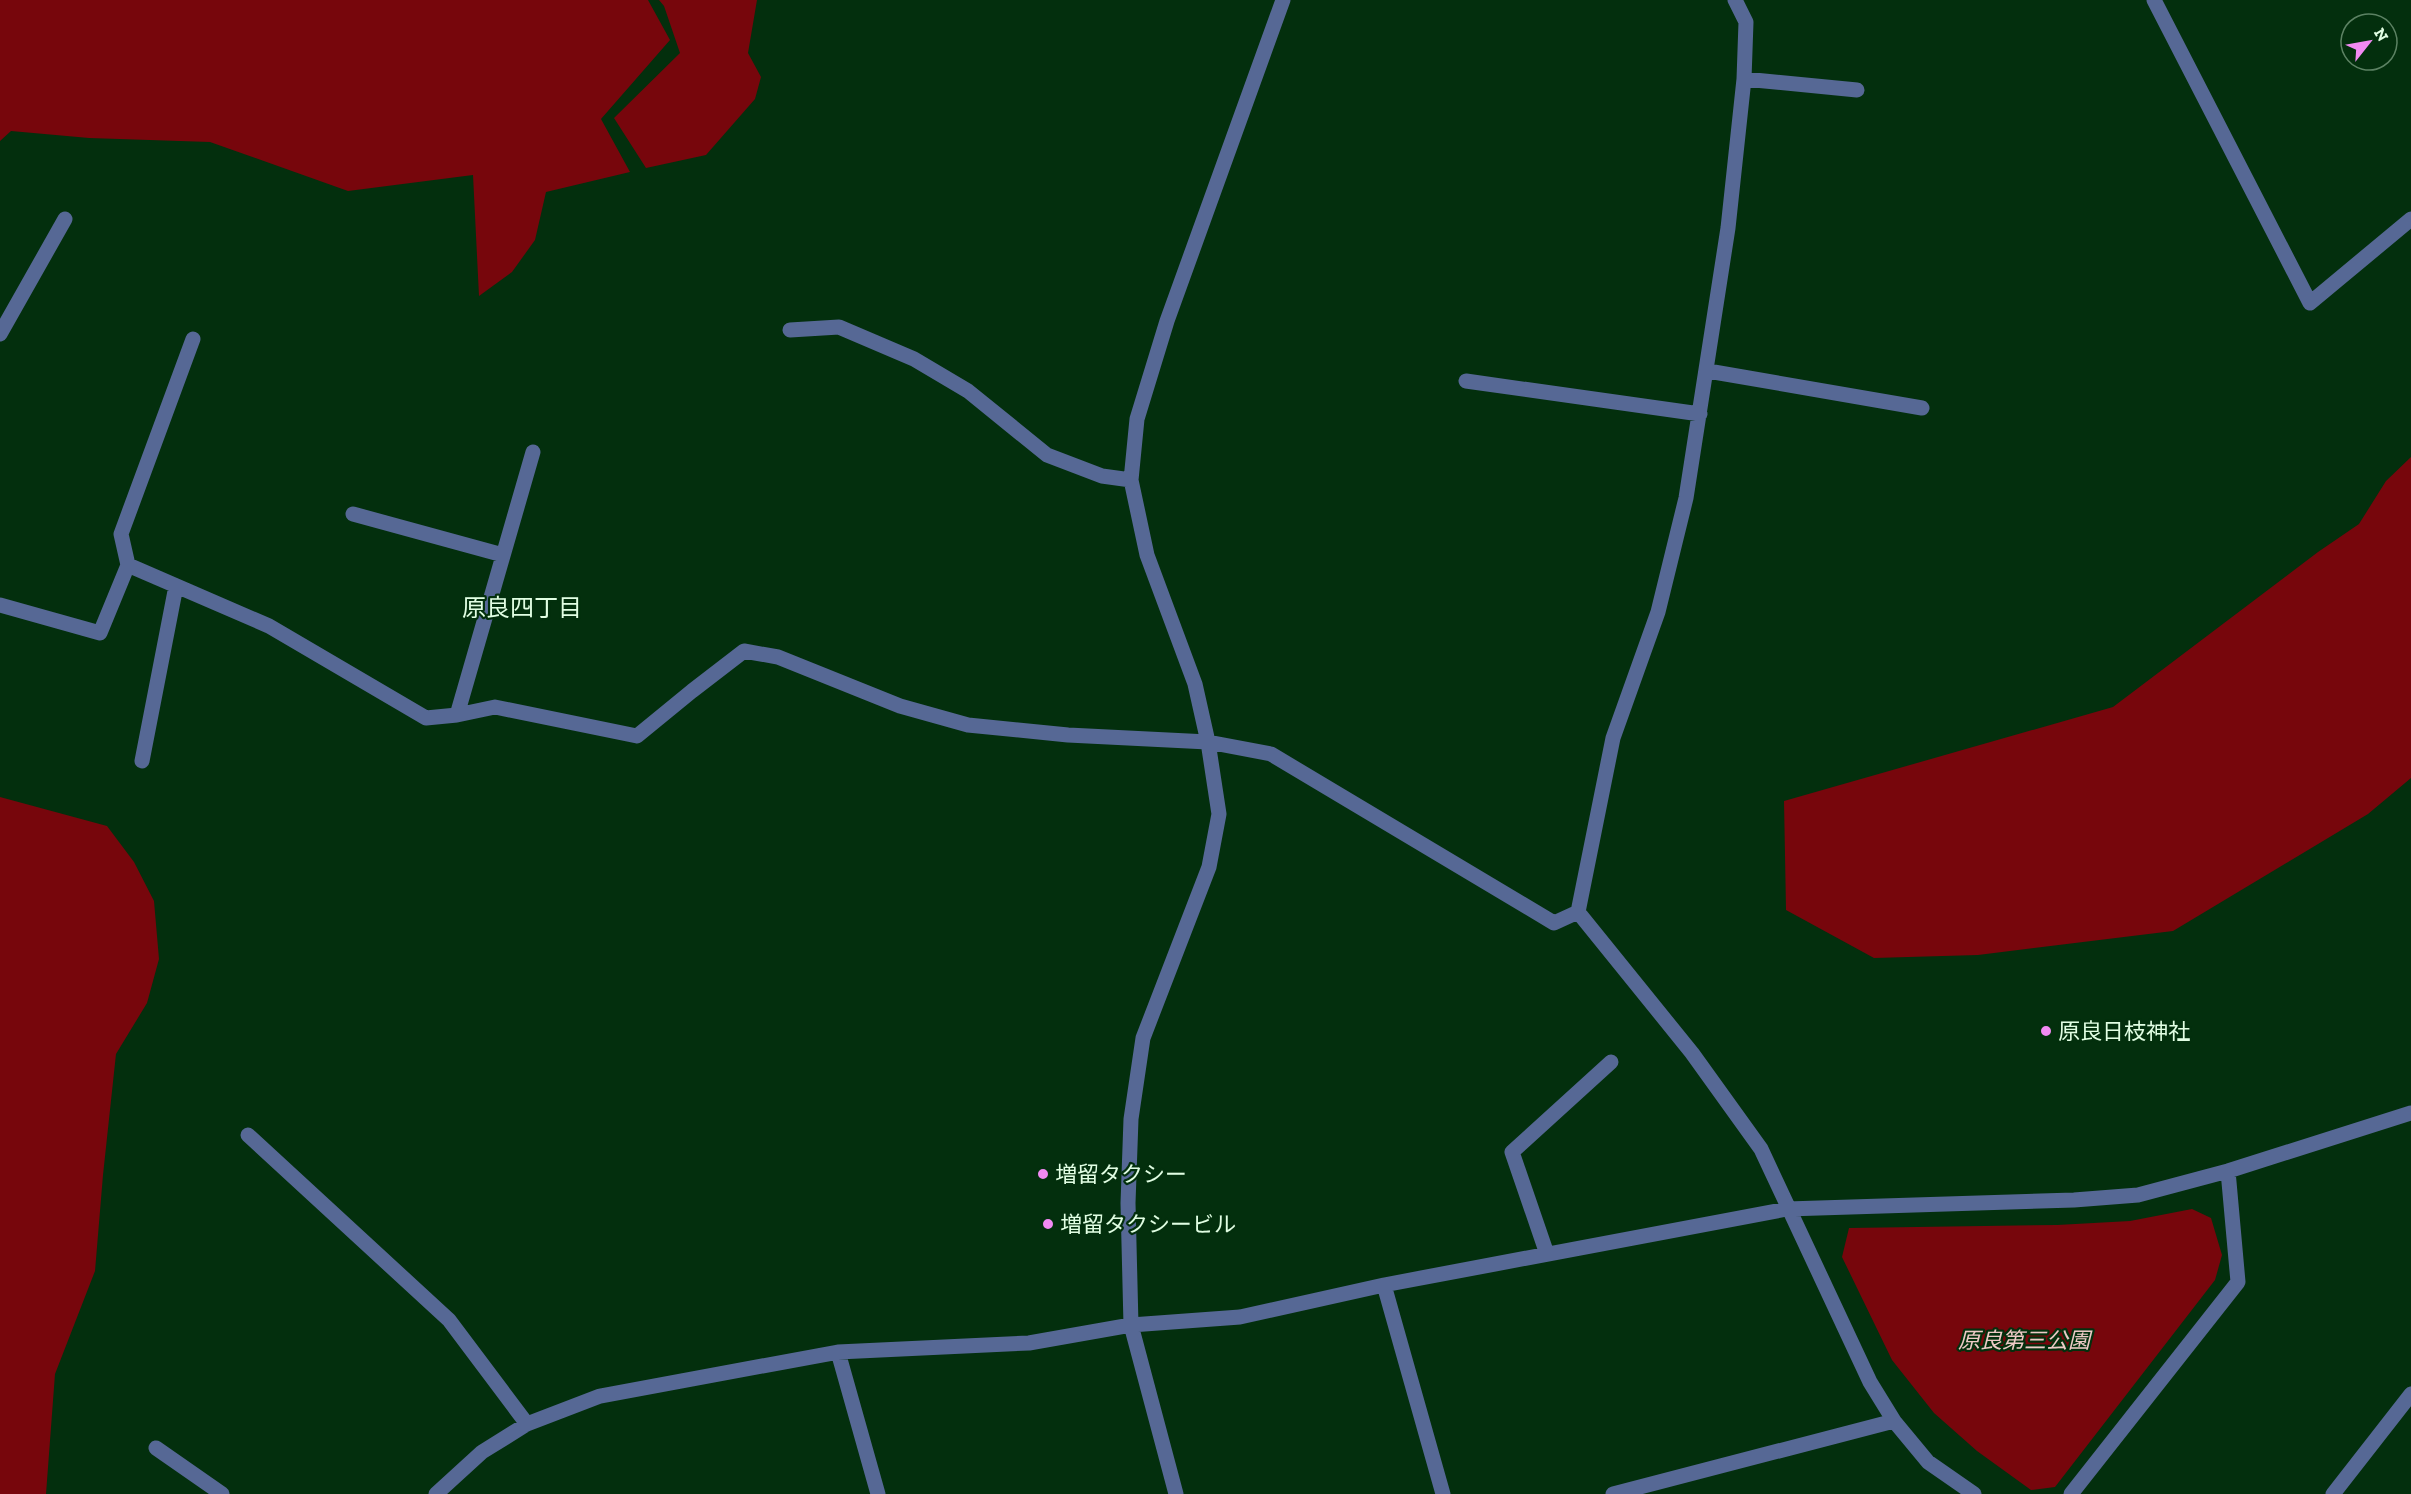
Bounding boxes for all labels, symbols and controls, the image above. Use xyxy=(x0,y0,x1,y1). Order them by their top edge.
north arrow xyxy=(2339,12,2399,72)
text: N xyxy=(2370,24,2393,45)
district label: 原良四丁目 xyxy=(462,593,582,622)
place label: 原良日枝神社 xyxy=(2058,1018,2190,1045)
marker: 原良日枝神社 xyxy=(2039,1024,2053,1038)
place label: 増留タクシー xyxy=(1055,1161,1187,1188)
marker: 増留タクシー xyxy=(1036,1167,1050,1181)
place label: 増留タクシービル xyxy=(1060,1211,1236,1238)
marker: 増留タクシービル xyxy=(1041,1217,1055,1231)
park label: 原良第三公園 xyxy=(1958,1327,2093,1354)

